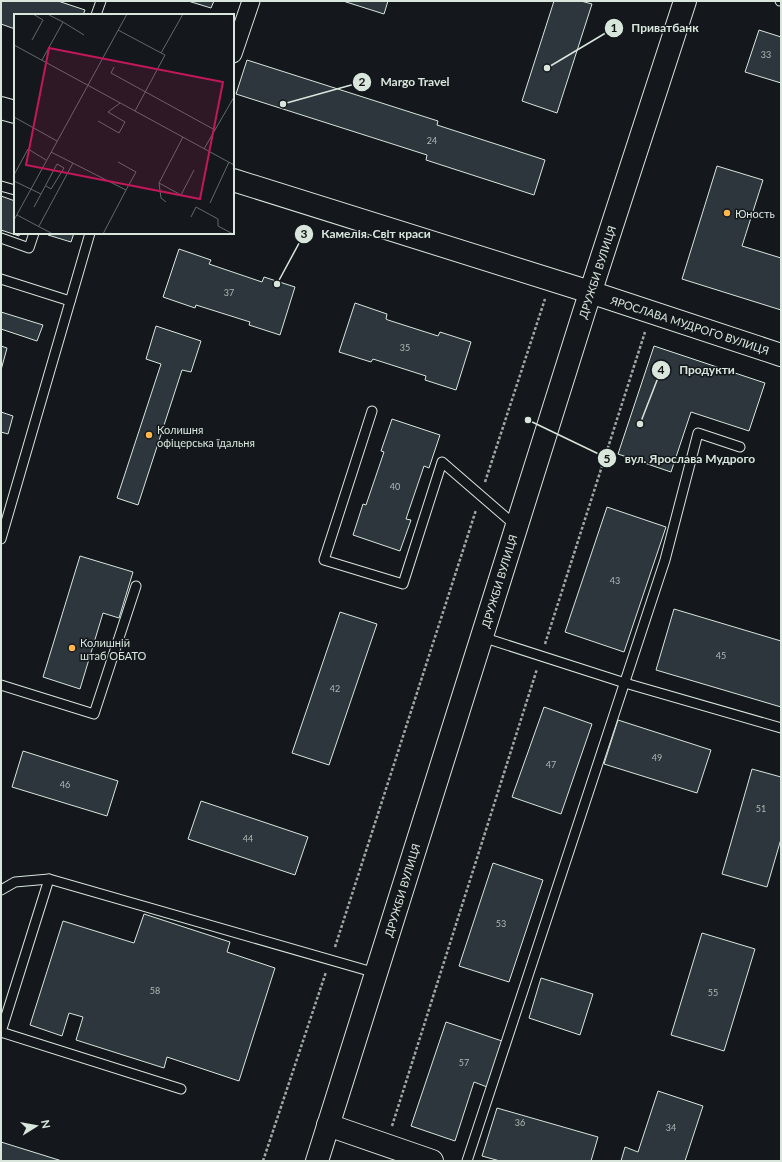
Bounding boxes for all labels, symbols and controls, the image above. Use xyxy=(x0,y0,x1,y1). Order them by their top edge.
inset map xyxy=(14,14,234,234)
callout: Приватбанк xyxy=(604,16,707,40)
text: 1 xyxy=(611,20,618,35)
text: Приватбанк xyxy=(631,20,699,35)
house number: 33 xyxy=(761,49,771,60)
callout: Margo Travel xyxy=(352,70,457,94)
text: 2 xyxy=(359,74,366,89)
text: Margo Travel xyxy=(380,74,450,89)
house number: 24 xyxy=(427,135,437,146)
place label: Юность xyxy=(735,207,775,220)
marker: Юность xyxy=(722,208,732,218)
callout: Камелія. Світ краси xyxy=(294,222,439,246)
street label: ДРУЖБИ ВУЛИЦЯ xyxy=(576,224,618,320)
text: 3 xyxy=(301,226,308,241)
text: Камелія. Світ краси xyxy=(321,226,431,241)
house number: 37 xyxy=(224,287,234,298)
street label: ЯРОСЛАВА МУДРОГО ВУЛИЦЯ xyxy=(608,293,771,357)
house number: 35 xyxy=(400,342,410,353)
callout: Продукти xyxy=(651,358,743,382)
text: 4 xyxy=(658,362,665,377)
text: Продукти xyxy=(679,362,735,377)
place label: Колишня офіцерська їдальня xyxy=(157,423,255,449)
marker: Колишня офіцерська їдальня xyxy=(144,430,154,440)
callout: вул. Ярослава Мудрого xyxy=(597,446,763,470)
text: 5 xyxy=(604,451,611,466)
text: вул. Ярослава Мудрого xyxy=(625,451,755,466)
house number: 40 xyxy=(390,481,400,492)
street label: ДРУЖБИ ВУЛИЦЯ xyxy=(479,533,519,629)
house number: 43 xyxy=(610,575,620,586)
place label: Колишній штаб ОБАТО xyxy=(80,636,147,662)
marker: Колишній штаб ОБАТО xyxy=(67,643,77,653)
house number: 45 xyxy=(716,650,726,661)
house number: 42 xyxy=(330,683,340,694)
house number: 49 xyxy=(652,752,662,763)
house number: 47 xyxy=(546,759,556,770)
house number: 46 xyxy=(60,779,70,790)
house number: 51 xyxy=(756,803,766,814)
house number: 44 xyxy=(243,833,253,844)
street label: ДРУЖБИ ВУЛИЦЯ xyxy=(382,842,422,938)
house number: 53 xyxy=(496,918,506,929)
house number: 58 xyxy=(150,985,160,996)
house number: 55 xyxy=(708,987,718,998)
house number: 57 xyxy=(459,1057,469,1068)
north arrow xyxy=(16,1106,56,1146)
house number: 36 xyxy=(515,1117,525,1128)
text: N xyxy=(39,1119,53,1129)
house number: 34 xyxy=(666,1122,676,1133)

